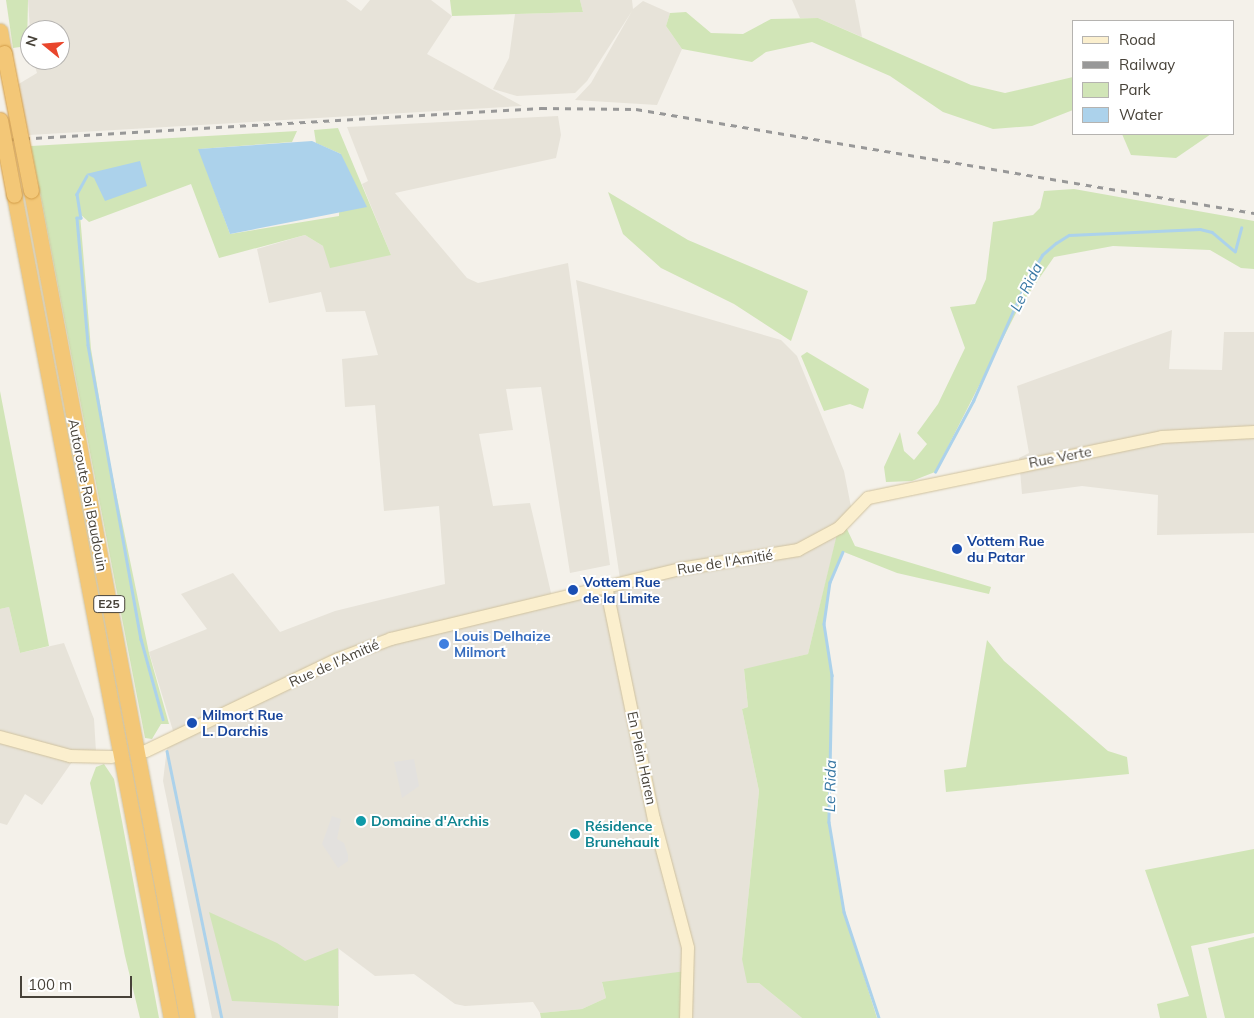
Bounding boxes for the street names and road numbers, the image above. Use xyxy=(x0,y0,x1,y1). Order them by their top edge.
street label: Autoroute Roi Baudouin xyxy=(65,417,111,573)
street label: Rue Verte xyxy=(1027,443,1093,471)
street label: Rue de l'Amitié xyxy=(676,546,774,578)
road number: E25 xyxy=(93,594,125,614)
street label: Rue de l'Amitié xyxy=(286,636,382,690)
street label: En Plein Haren xyxy=(624,710,660,806)

